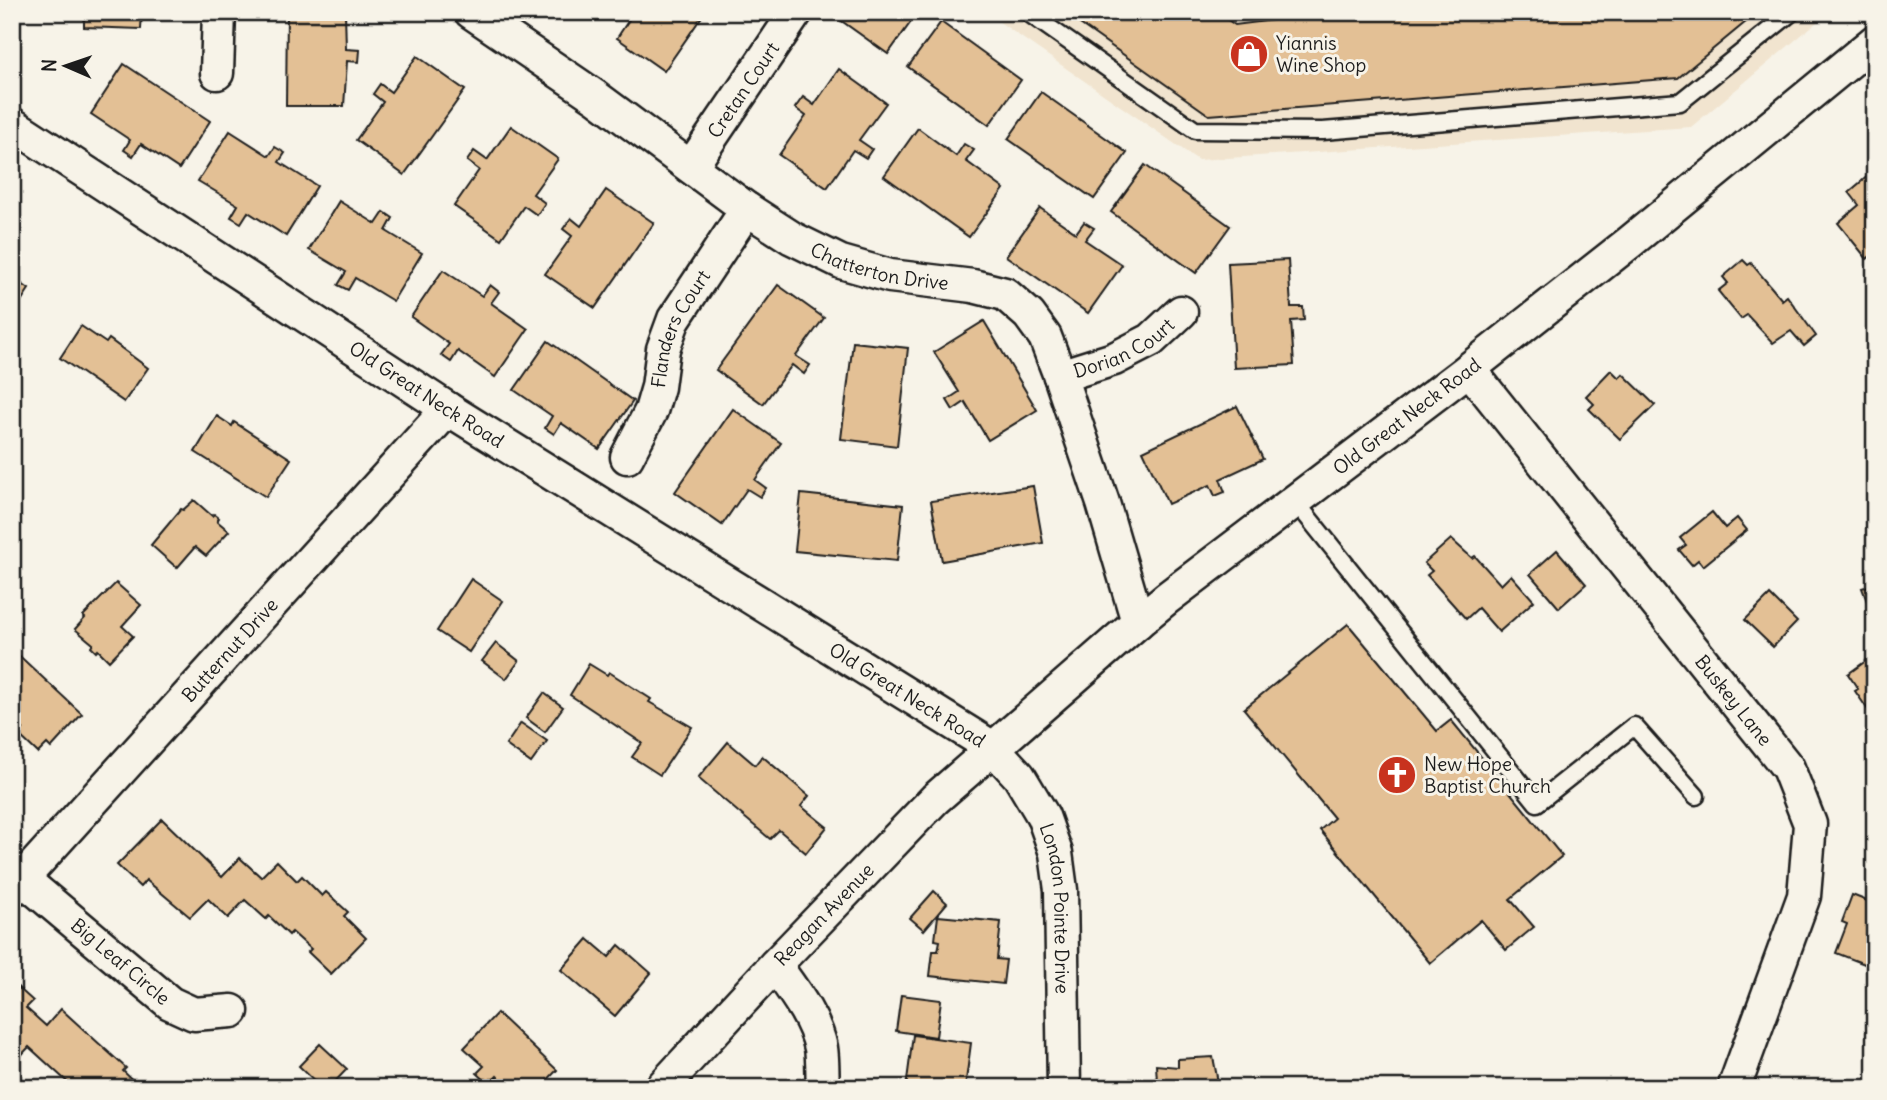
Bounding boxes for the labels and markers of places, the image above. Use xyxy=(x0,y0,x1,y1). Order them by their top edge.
place label: Yiannis Wine Shop xyxy=(1276,31,1366,77)
shop icon: Yiannis Wine Shop xyxy=(1228,33,1270,75)
place label: New Hope Baptist Church xyxy=(1424,752,1551,798)
church icon: New Hope Baptist Church xyxy=(1376,754,1418,796)

